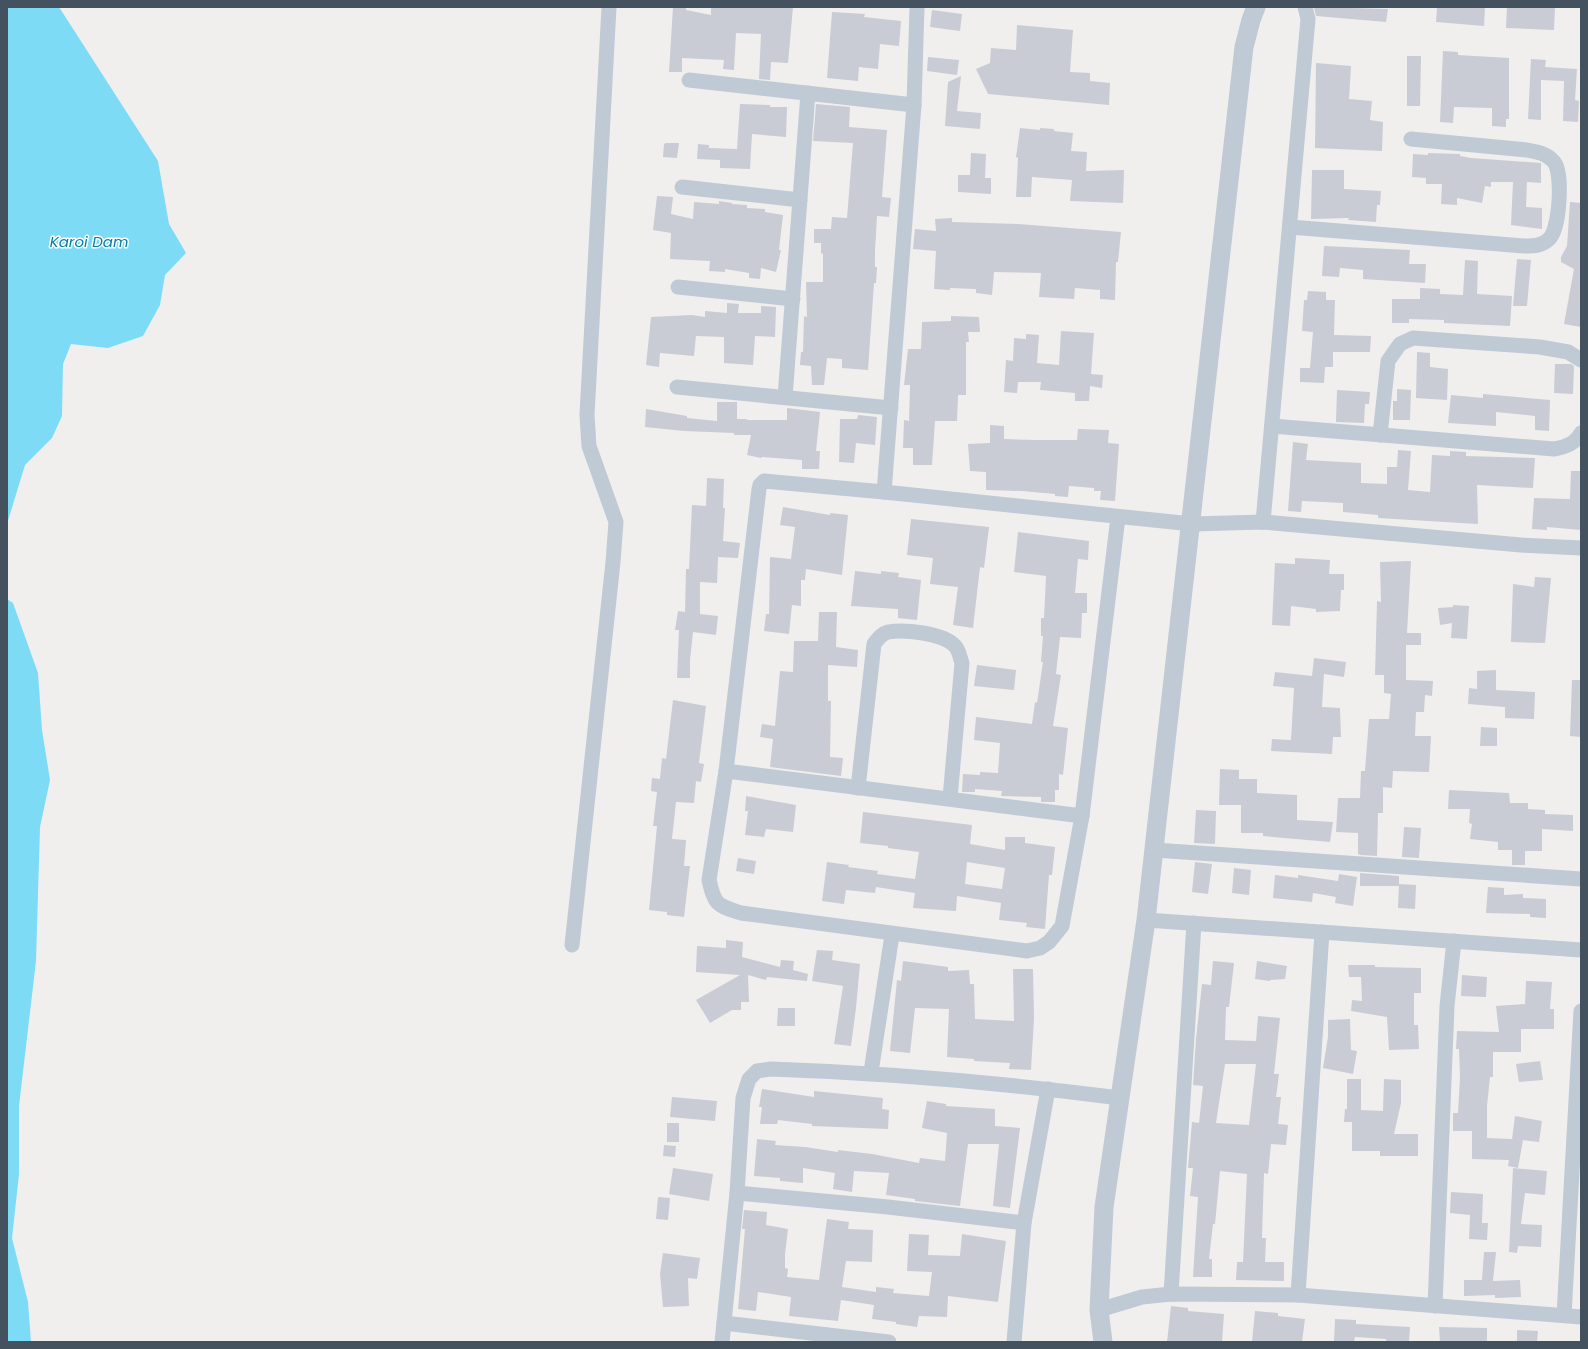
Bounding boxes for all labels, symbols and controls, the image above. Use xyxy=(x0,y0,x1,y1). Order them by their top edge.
water label: Karoi Dam xyxy=(50,231,128,252)

